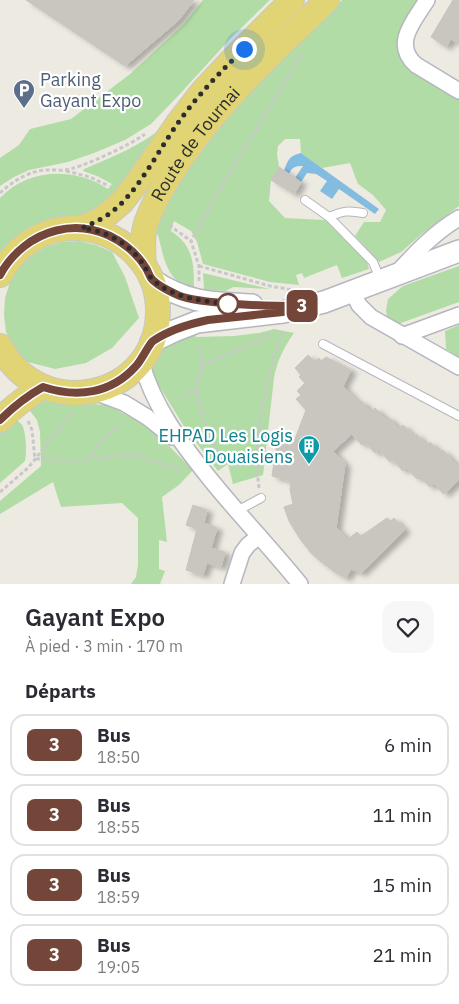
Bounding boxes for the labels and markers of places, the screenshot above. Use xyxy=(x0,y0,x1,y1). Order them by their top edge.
place label: Parking Gayant Expo xyxy=(40,68,141,112)
parking icon: Parking Gayant Expo xyxy=(12,78,36,109)
unlabelled marker xyxy=(217,293,239,315)
place label: EHPAD Les Logis Douaisiens xyxy=(158,424,293,468)
building icon: EHPAD Les Logis Douaisiens xyxy=(297,434,321,465)

